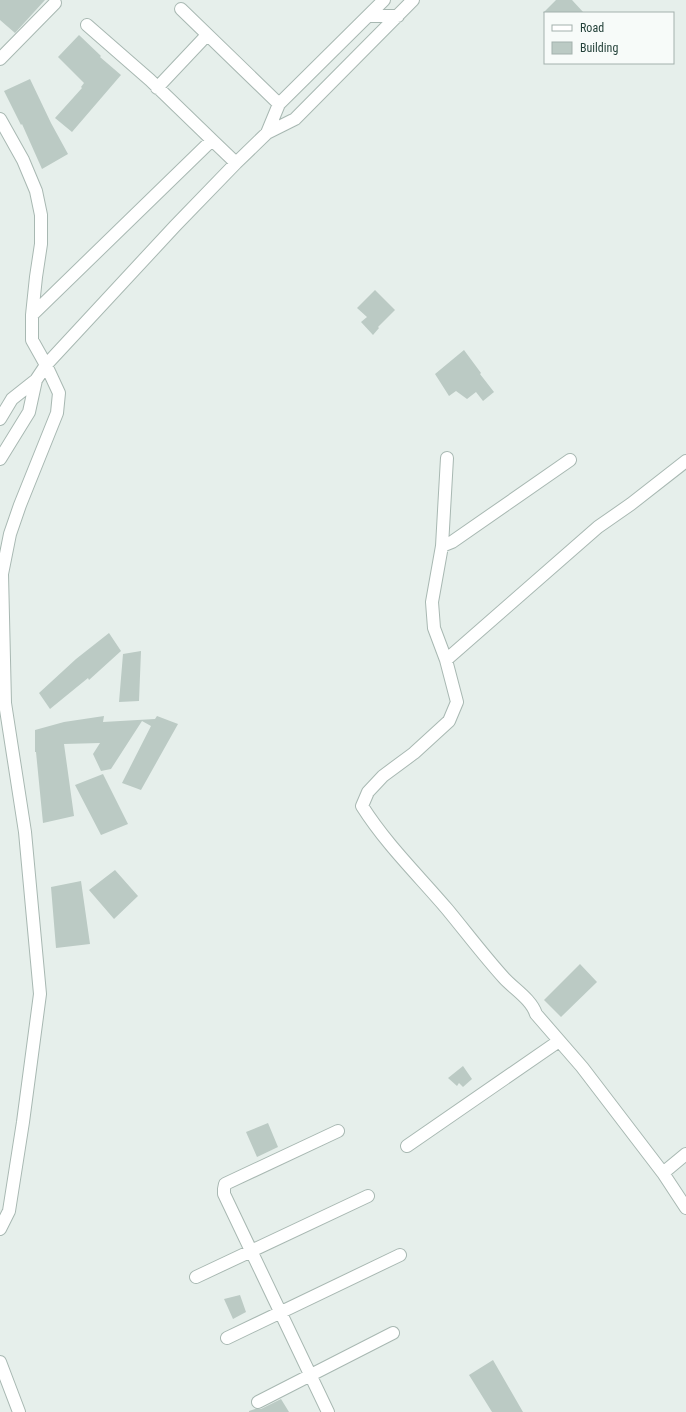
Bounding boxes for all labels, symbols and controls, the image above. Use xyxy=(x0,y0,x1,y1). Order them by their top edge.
legend xyxy=(544,12,674,64)
text: Road xyxy=(580,21,604,35)
text: Building xyxy=(580,41,618,55)

